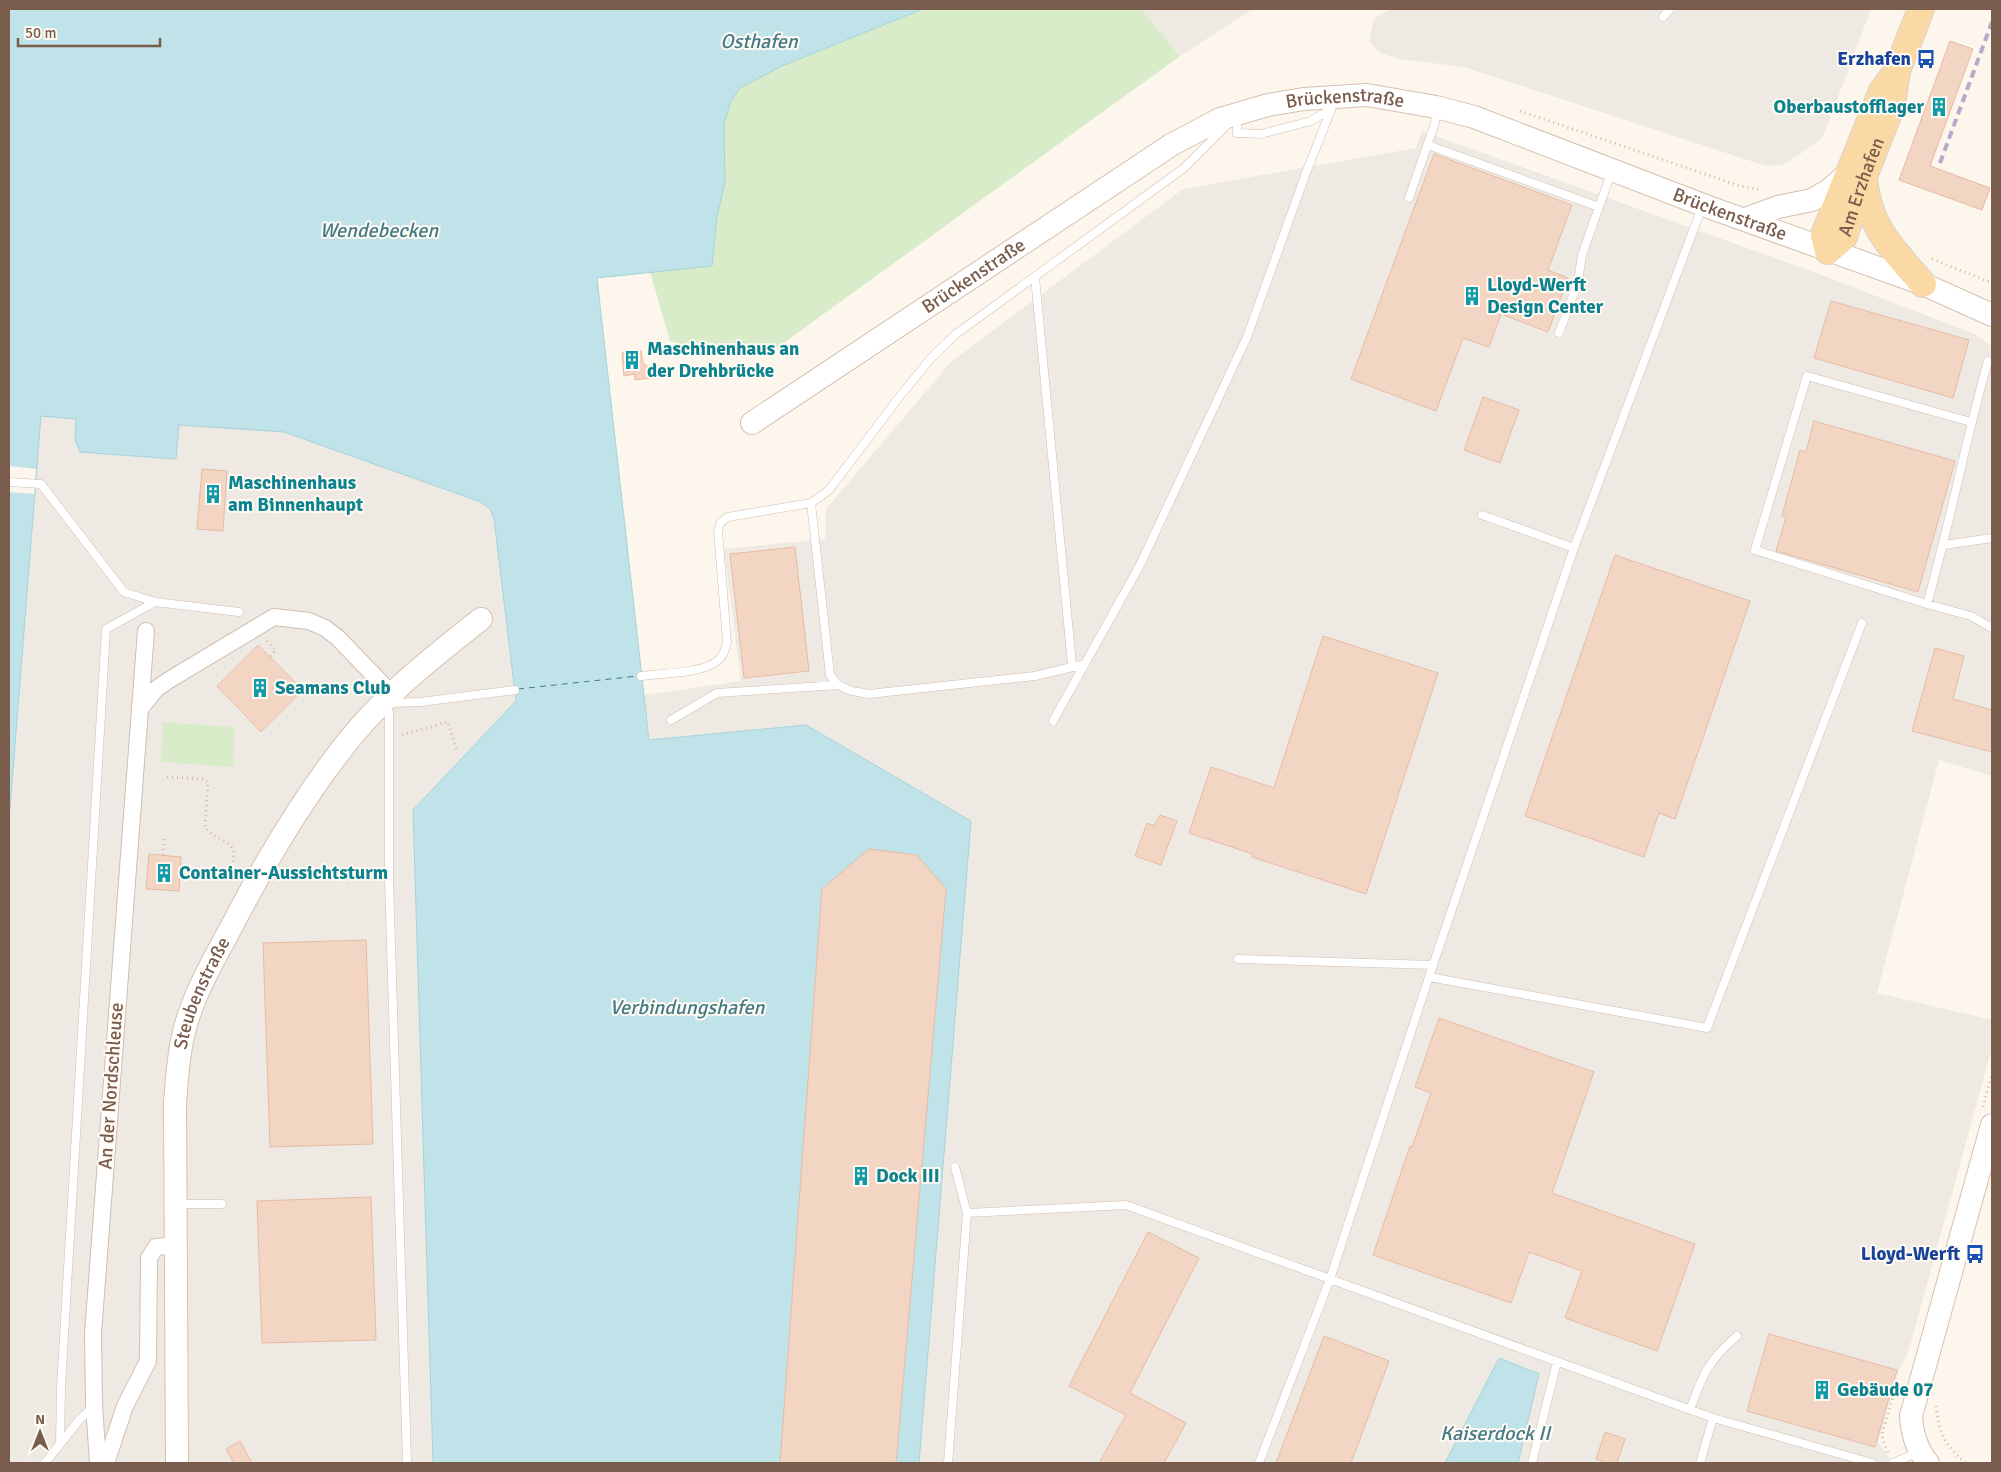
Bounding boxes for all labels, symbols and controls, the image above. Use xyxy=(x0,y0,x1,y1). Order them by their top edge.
scale bar xyxy=(18,15,160,47)
text: 50 m xyxy=(25,24,56,42)
water label: Osthafen xyxy=(720,29,799,54)
place label: Erzhafen xyxy=(1837,47,1911,71)
bus stop icon: Erzhafen xyxy=(1915,48,1937,70)
street label: Brückenstraße xyxy=(1284,83,1406,114)
place label: Oberbaustofflager xyxy=(1774,95,1924,119)
building icon: Oberbaustofflager xyxy=(1928,96,1950,118)
street label: Am Erzhafen xyxy=(1833,134,1890,240)
street label: Brückenstraße xyxy=(1669,183,1790,246)
water label: Wendebecken xyxy=(320,218,439,243)
street label: Brückenstraße xyxy=(917,233,1030,319)
place label: Lloyd-Werft Design Center xyxy=(1487,273,1604,319)
building icon: Lloyd-Werft Design Center xyxy=(1461,285,1483,307)
place label: Maschinenhaus an der Drehbrücke xyxy=(647,337,799,383)
building icon: Maschinenhaus an der Drehbrücke xyxy=(621,349,643,371)
place label: Maschinenhaus am Binnenhaupt xyxy=(228,471,363,517)
building icon: Maschinenhaus am Binnenhaupt xyxy=(202,483,224,505)
place label: Seamans Club xyxy=(275,676,391,700)
building icon: Seamans Club xyxy=(249,677,271,699)
place label: Container-Aussichtsturm xyxy=(179,861,388,885)
building icon: Container-Aussichtsturm xyxy=(153,862,175,884)
street label: Steubenstraße xyxy=(169,933,236,1051)
water label: Verbindungshafen xyxy=(610,995,766,1020)
street label: An der Nordschleuse xyxy=(93,1002,129,1170)
place label: Dock III xyxy=(876,1164,940,1188)
building icon: Dock III xyxy=(850,1165,872,1187)
place label: Lloyd-Werft xyxy=(1861,1242,1960,1266)
bus stop icon: Lloyd-Werft xyxy=(1964,1243,1986,1265)
place label: Gebäude 07 xyxy=(1837,1378,1934,1402)
building icon: Gebäude 07 xyxy=(1811,1379,1833,1401)
north arrow xyxy=(15,1407,65,1457)
text: N xyxy=(35,1411,45,1428)
water label: Kaiserdock II xyxy=(1440,1421,1552,1446)

